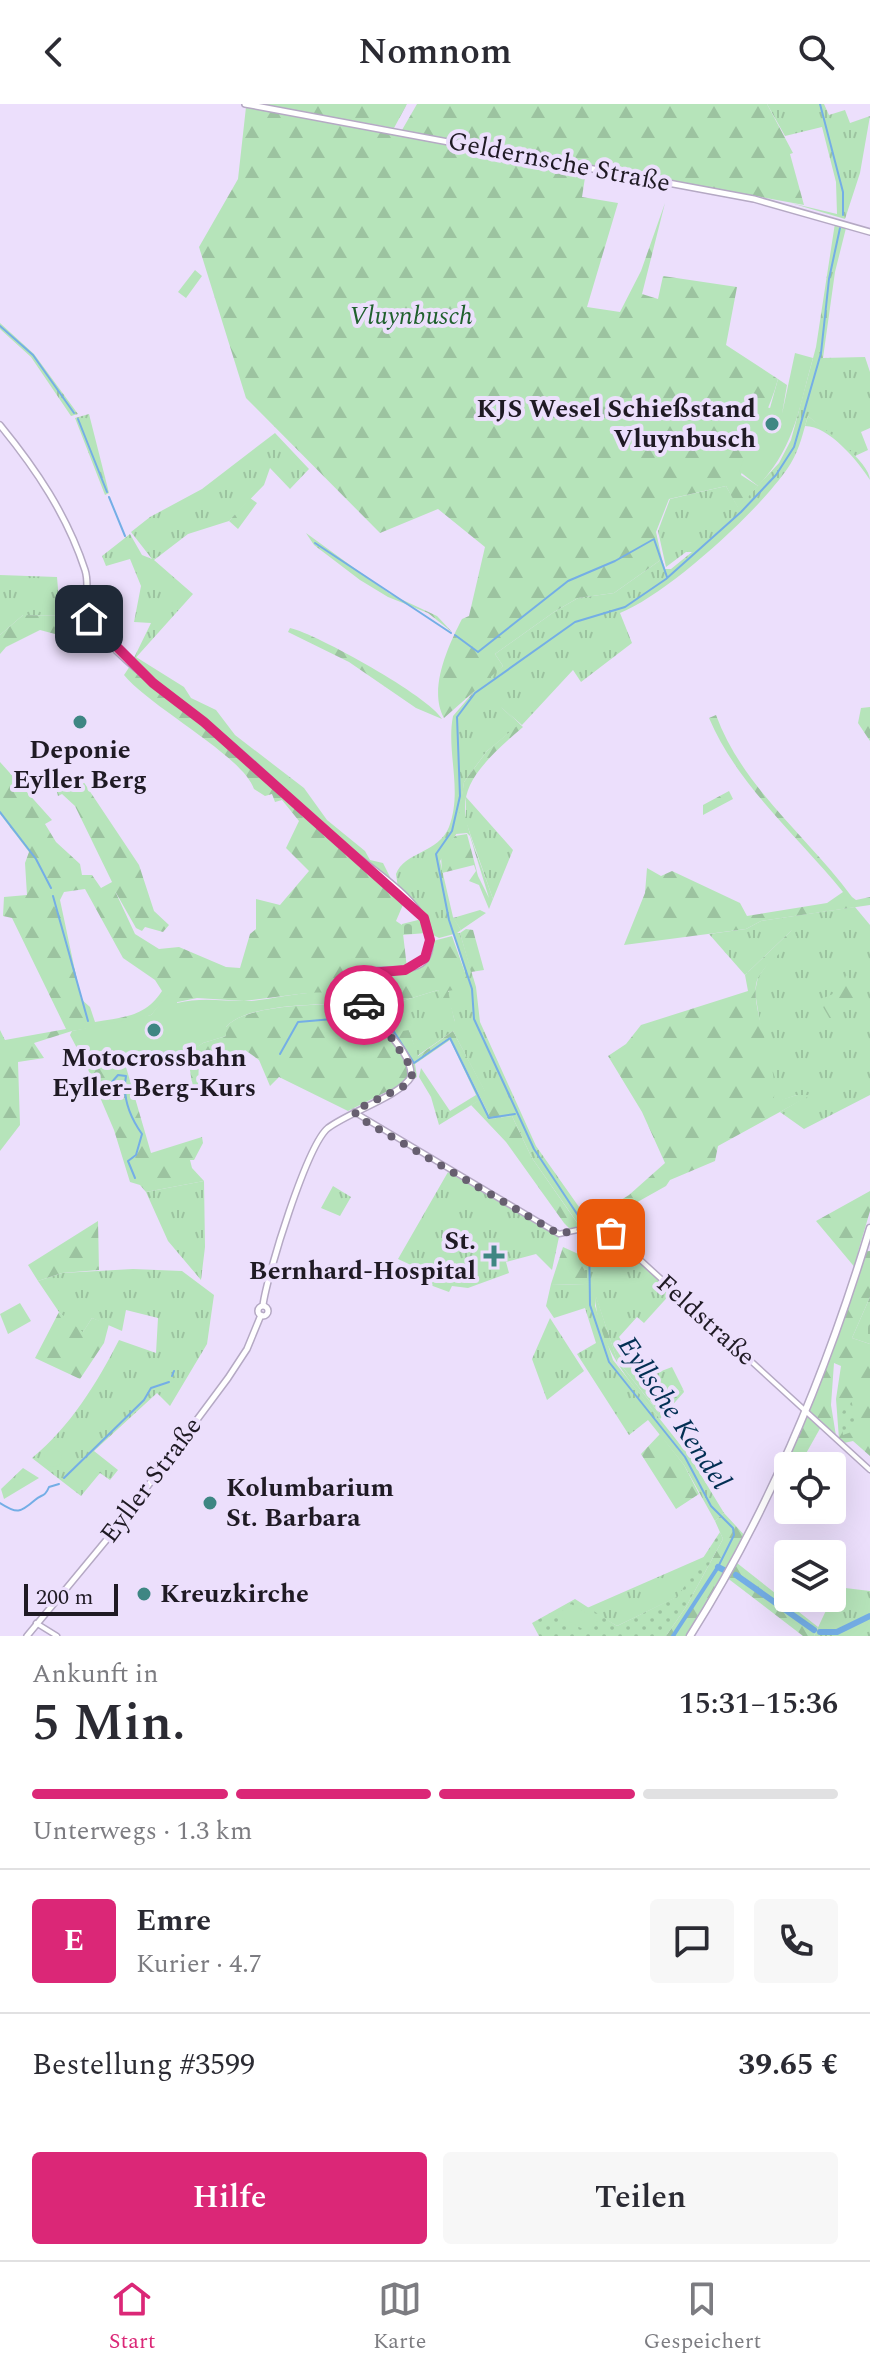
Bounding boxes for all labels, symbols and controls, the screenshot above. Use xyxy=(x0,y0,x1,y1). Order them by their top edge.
text: Nomnom xyxy=(358,25,512,80)
icon: back xyxy=(32,30,76,74)
icon: search xyxy=(794,30,838,74)
street label: Geldernsche Straße xyxy=(444,121,674,203)
park label: Vluynbusch xyxy=(349,296,473,336)
place label: KJS Wesel Schießstand Vluynbusch xyxy=(477,389,756,459)
marker: KJS Wesel Schießstand Vluynbusch xyxy=(763,415,781,433)
pin xyxy=(55,585,123,653)
icon: home xyxy=(67,597,111,641)
marker: Deponie Eyller Berg xyxy=(71,713,89,731)
place label: Deponie Eyller Berg xyxy=(13,730,147,800)
courier xyxy=(324,965,404,1045)
icon: car xyxy=(342,983,386,1027)
marker: Motocrossbahn Eyller-Berg-Kurs xyxy=(145,1021,163,1039)
place label: Motocrossbahn Eyller-Berg-Kurs xyxy=(52,1038,256,1108)
pin xyxy=(577,1199,645,1267)
icon: bag xyxy=(589,1211,633,1255)
place label: St. Bernhard-Hospital xyxy=(249,1221,476,1291)
marker: St. Bernhard-Hospital xyxy=(483,1245,505,1267)
street label: Feldstraße xyxy=(647,1264,765,1376)
water label: Eyllsche Kendel xyxy=(606,1327,742,1499)
street label: Eyller Straße xyxy=(90,1408,212,1552)
map controls xyxy=(774,1452,846,1612)
button: locate xyxy=(774,1452,846,1524)
place label: Kolumbarium St. Barbara xyxy=(226,1468,394,1538)
marker: Kolumbarium St. Barbara xyxy=(201,1494,219,1512)
button: layers xyxy=(774,1540,846,1612)
place label: Kreuzkirche xyxy=(160,1574,309,1614)
scale bar xyxy=(24,1580,118,1616)
text: 200 m xyxy=(36,1581,93,1614)
marker: Kreuzkirche xyxy=(135,1585,153,1603)
text: Ankunft in xyxy=(32,1654,158,1694)
text: 15:31–15:36 xyxy=(679,1681,838,1727)
text: 5 Min. xyxy=(32,1684,186,1763)
text: Unterwegs · 1.3 km xyxy=(32,1811,252,1851)
text: Emre xyxy=(136,1898,211,1944)
button: chat xyxy=(650,1899,734,1983)
button: phone xyxy=(754,1899,838,1983)
text: E xyxy=(64,1918,84,1964)
text: Kurier · 4.7 xyxy=(136,1944,262,1984)
text: Bestellung #3599 xyxy=(32,2042,255,2088)
text: 39.65 € xyxy=(738,2042,838,2088)
button: Hilfe xyxy=(32,2152,427,2244)
button: Teilen xyxy=(443,2152,838,2244)
tab: Start xyxy=(109,2277,156,2358)
tab: Karte xyxy=(373,2277,426,2358)
tab: Gespeichert xyxy=(644,2277,761,2358)

